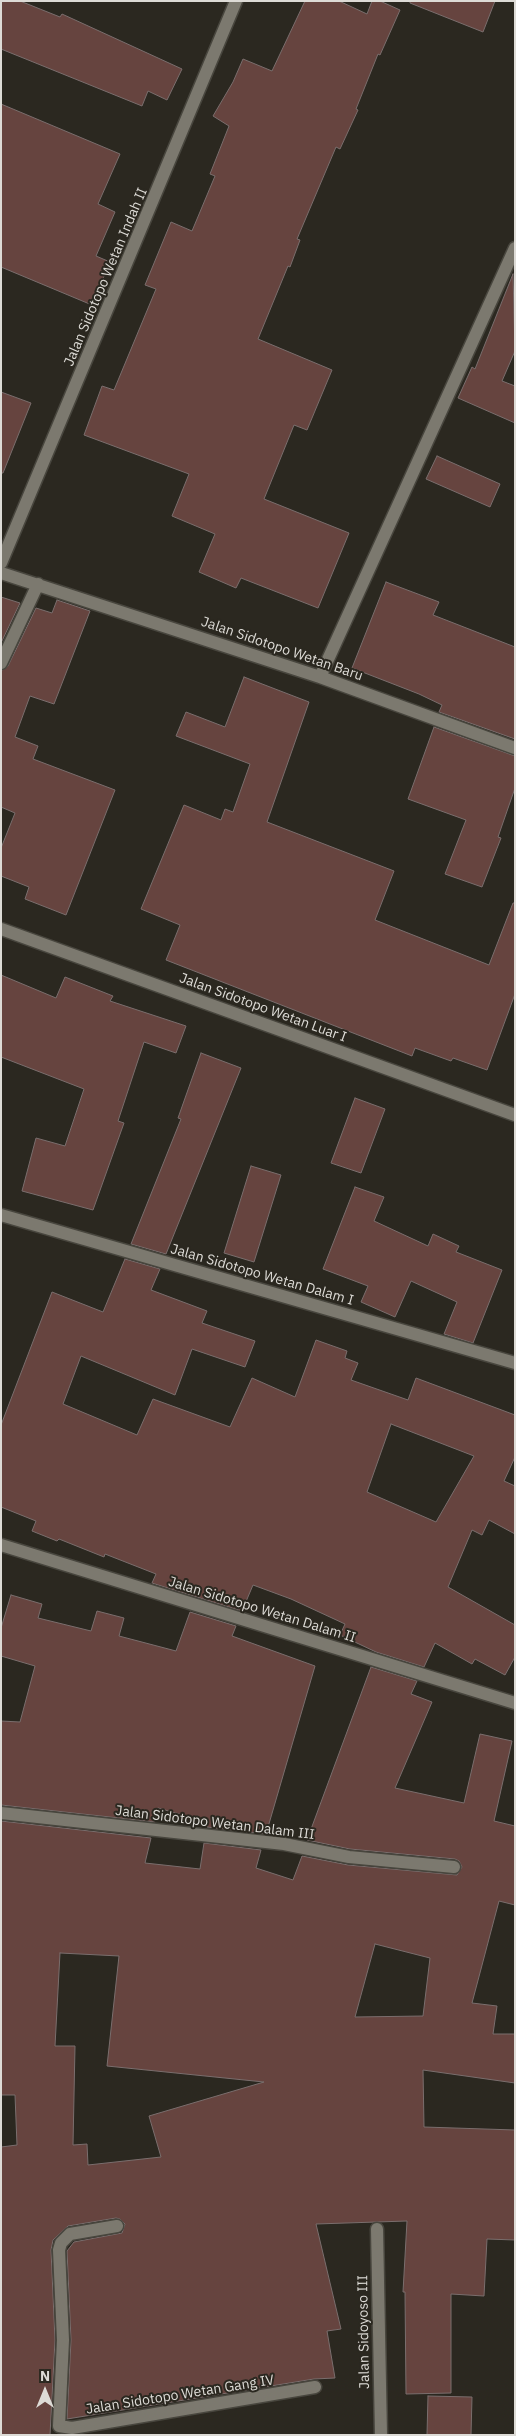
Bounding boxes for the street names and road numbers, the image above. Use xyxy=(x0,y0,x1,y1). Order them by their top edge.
street label: Jalan Sidotopo Wetan Indah II xyxy=(61,185,151,369)
street label: Jalan Sidotopo Wetan Baru xyxy=(199,613,365,685)
street label: Jalan Sidotopo Wetan Luar I xyxy=(177,970,349,1046)
street label: Jalan Sidotopo Wetan Dalam I xyxy=(169,1241,355,1309)
street label: Jalan Sidotopo Wetan Dalam II xyxy=(166,1573,358,1647)
street label: Jalan Sidotopo Wetan Dalam III xyxy=(114,1802,316,1844)
street label: Jalan Sidoyoso III xyxy=(355,2275,373,2389)
street label: Jalan Sidotopo Wetan Gang IV xyxy=(85,2372,275,2418)

